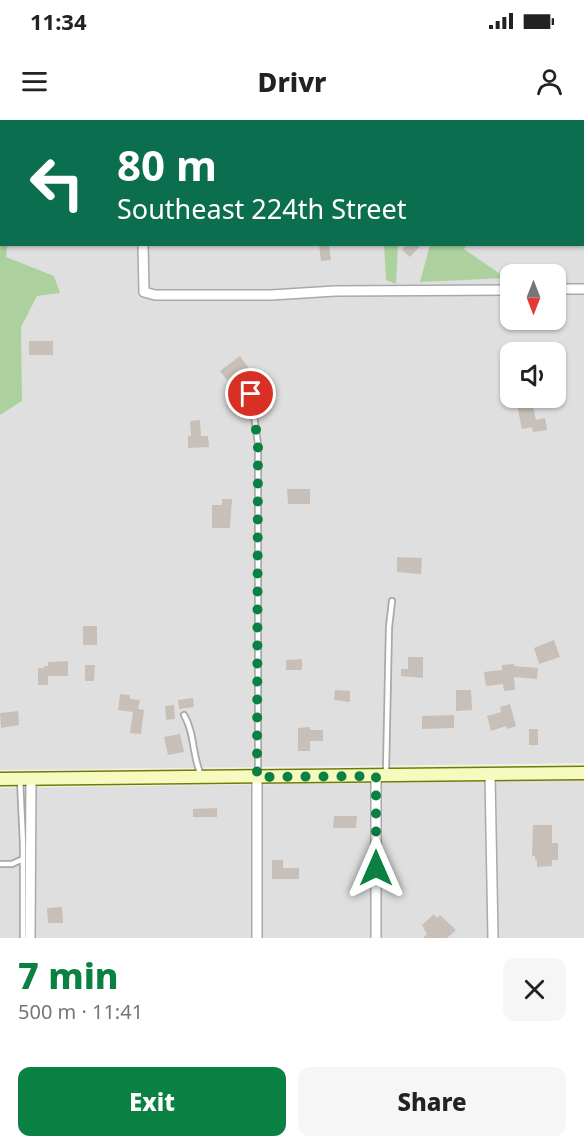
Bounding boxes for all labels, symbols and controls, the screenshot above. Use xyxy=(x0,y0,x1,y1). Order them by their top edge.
text: 11:34 xyxy=(30,6,87,36)
text: Drivr xyxy=(258,63,326,100)
icon: menu xyxy=(18,65,51,98)
icon: person xyxy=(533,65,566,98)
text: 80 m xyxy=(117,136,217,193)
icon: left xyxy=(18,144,96,222)
text: Southeast 224th Street xyxy=(117,190,407,227)
north arrow xyxy=(500,264,566,330)
map controls xyxy=(500,264,566,408)
button: sound xyxy=(500,342,566,408)
pin xyxy=(225,368,276,419)
icon: arrive xyxy=(234,377,267,410)
position arrow xyxy=(344,836,408,900)
text: 7 min xyxy=(18,951,119,1000)
button: close xyxy=(503,958,566,1021)
text: 500 m · 11:41 xyxy=(18,998,143,1025)
button: Exit xyxy=(18,1067,286,1136)
button: Share xyxy=(298,1067,566,1136)

